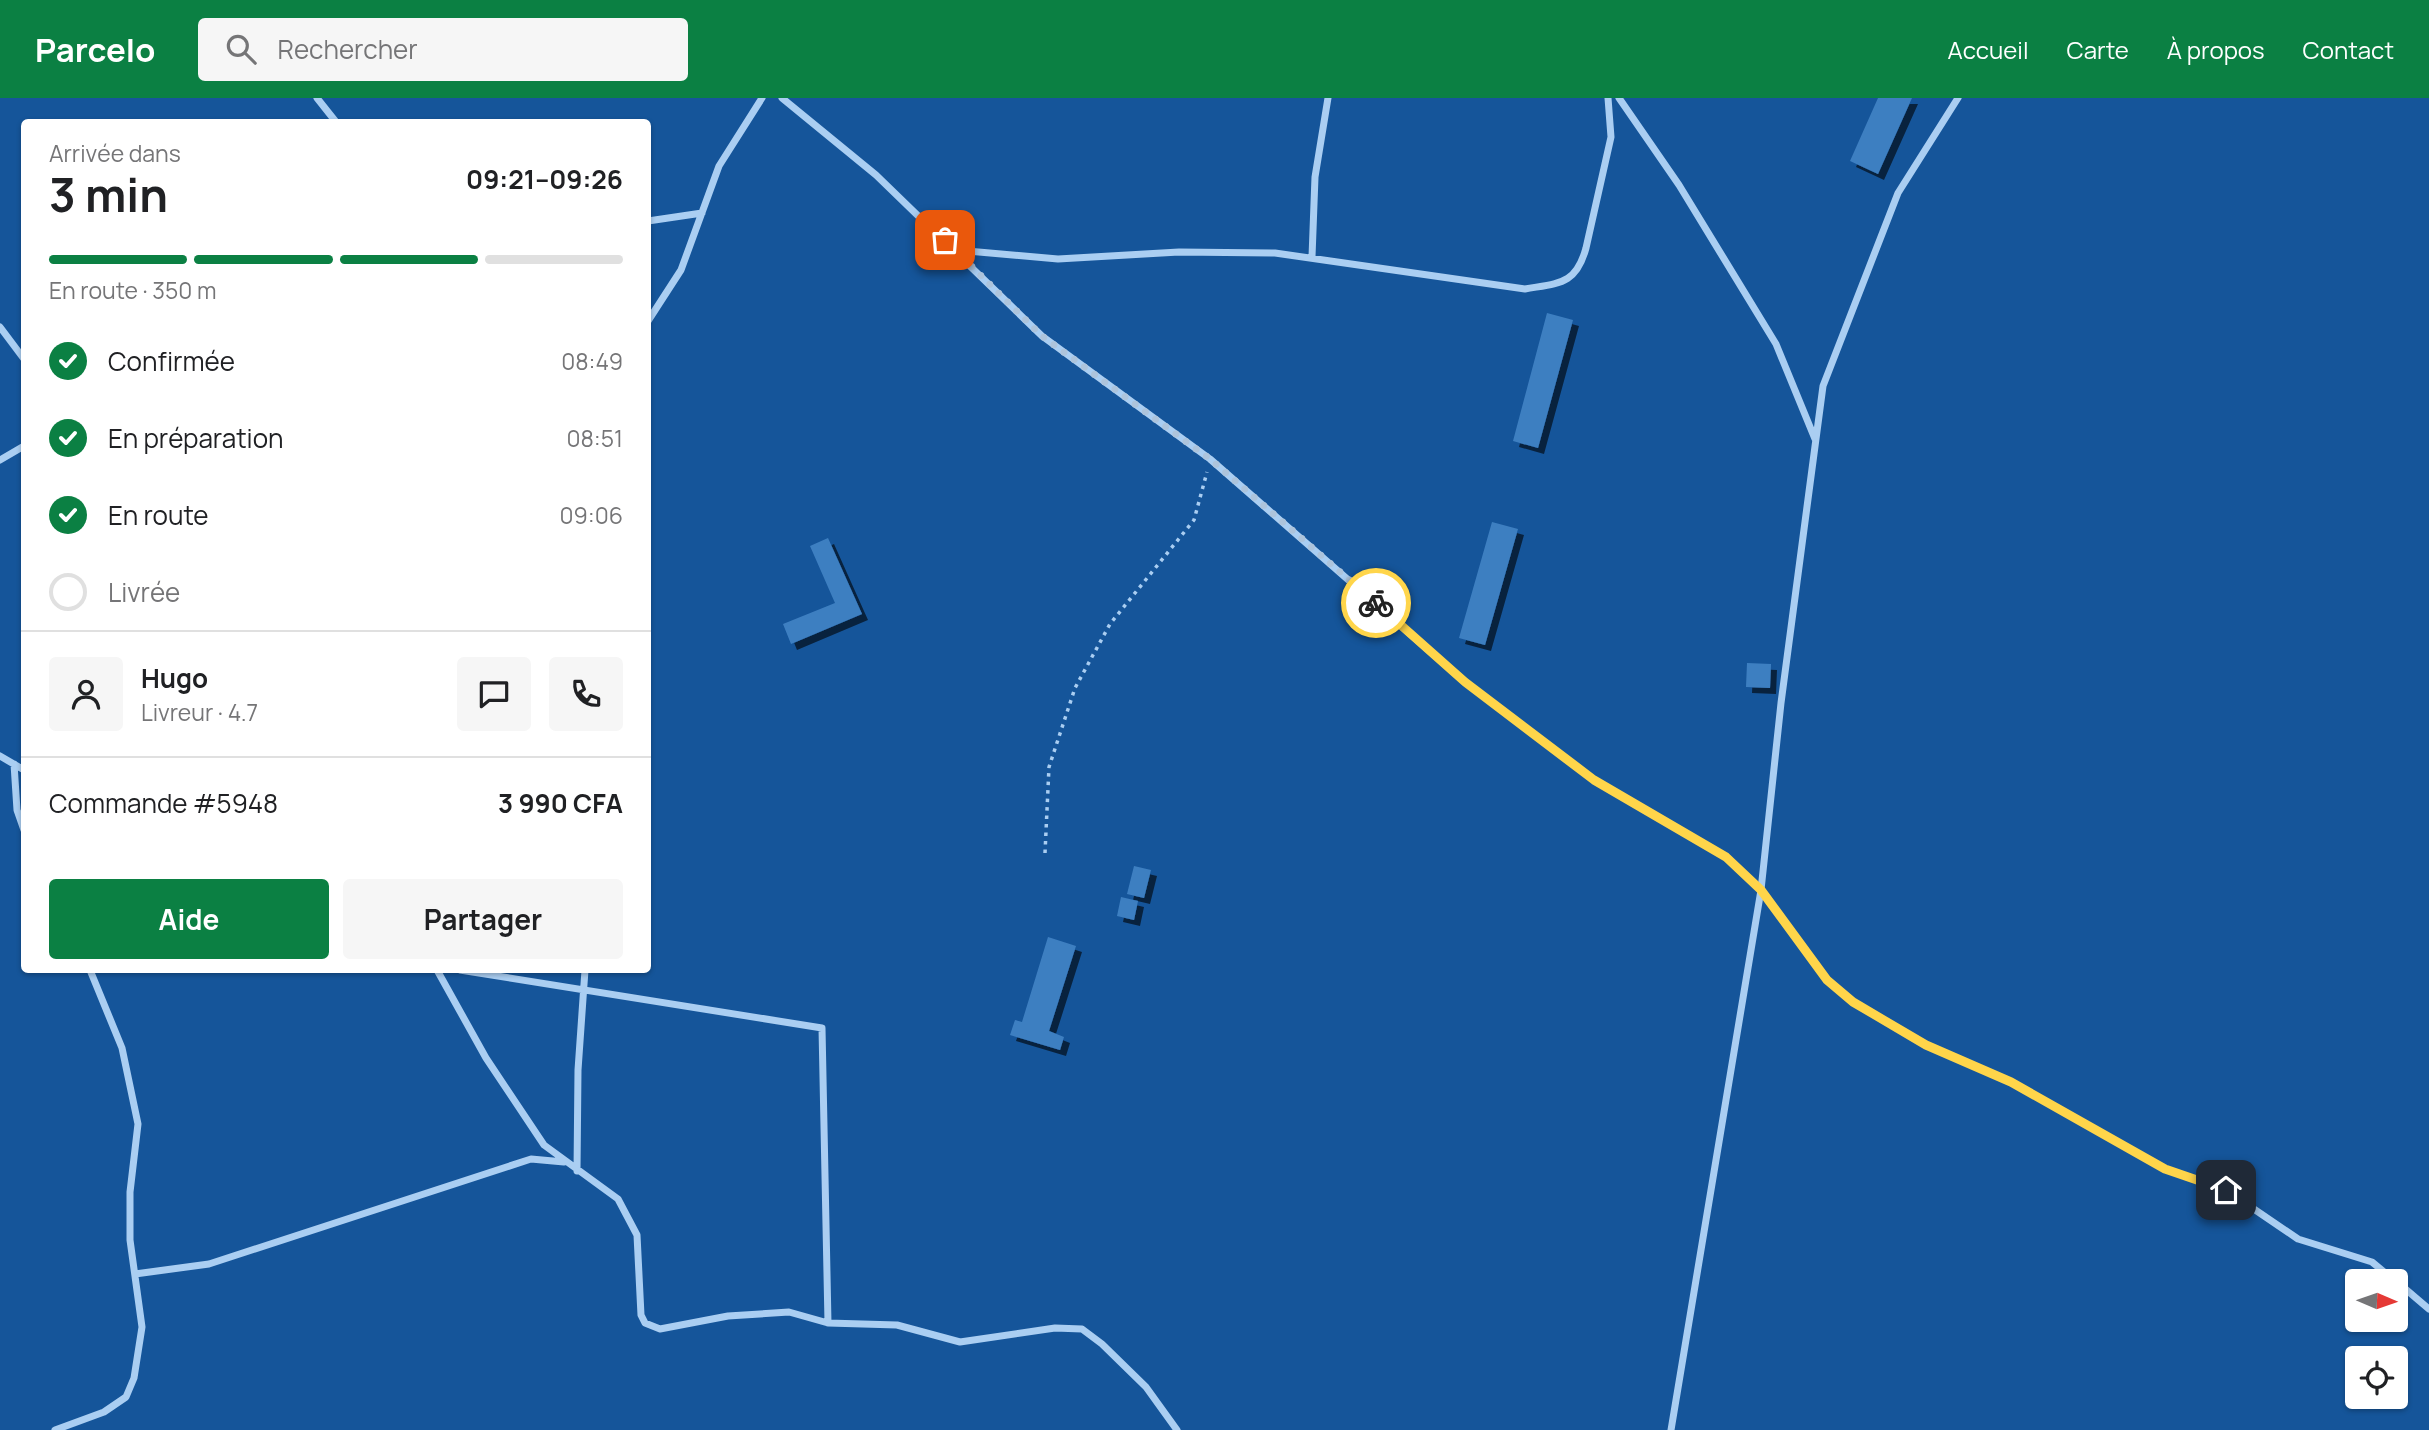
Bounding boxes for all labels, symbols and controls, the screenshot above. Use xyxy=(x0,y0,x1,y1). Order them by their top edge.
search box xyxy=(198,18,688,81)
text: Parcelo xyxy=(35,27,156,72)
icon: search xyxy=(222,30,260,68)
text: Rechercher xyxy=(278,31,418,67)
text: Accueil xyxy=(1948,33,2028,66)
text: Carte xyxy=(2066,33,2129,66)
text: À propos xyxy=(2167,33,2265,66)
text: Contact xyxy=(2303,33,2394,66)
text: Arrivée dans xyxy=(49,137,181,169)
text: 09:21–09:26 xyxy=(466,161,623,197)
text: 3 min xyxy=(49,163,168,226)
pin xyxy=(915,210,975,270)
icon: bag xyxy=(926,221,964,259)
text: En route · 350 m xyxy=(49,274,216,306)
icon: check xyxy=(49,342,87,380)
text: Confirmée xyxy=(108,343,235,379)
text: 08:49 xyxy=(561,345,623,377)
icon: check xyxy=(49,419,87,457)
text: En préparation xyxy=(108,420,283,456)
text: 08:51 xyxy=(566,422,623,454)
icon: check xyxy=(49,496,87,534)
text: En route xyxy=(108,497,209,533)
text: 09:06 xyxy=(560,499,623,531)
courier xyxy=(1341,568,1411,638)
text: Livrée xyxy=(108,574,180,610)
icon: bike xyxy=(1357,584,1395,622)
button: person xyxy=(49,657,123,731)
button: chat xyxy=(457,657,531,731)
button: phone xyxy=(549,657,623,731)
text: Hugo xyxy=(141,660,208,696)
text: Livreur · 4.7 xyxy=(141,696,258,728)
text: Commande #5948 xyxy=(49,785,278,821)
text: 3 990 CFA xyxy=(498,785,623,821)
button: Aide xyxy=(49,879,329,959)
button: Partager xyxy=(343,879,623,959)
pin xyxy=(2196,1160,2256,1220)
icon: home xyxy=(2207,1171,2245,1209)
north arrow xyxy=(2345,1269,2408,1332)
map controls xyxy=(2345,1269,2408,1409)
button: locate xyxy=(2345,1346,2408,1409)

